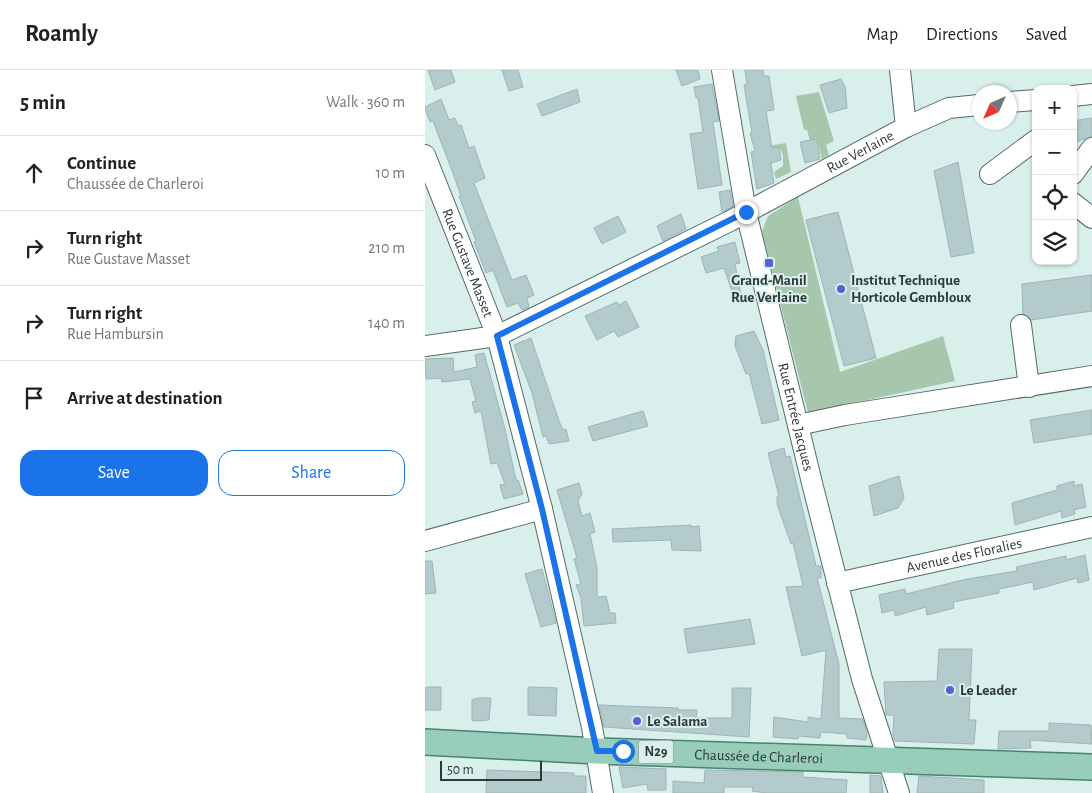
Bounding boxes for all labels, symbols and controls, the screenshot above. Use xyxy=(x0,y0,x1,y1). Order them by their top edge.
text: Roamly xyxy=(25,22,98,46)
text: Map xyxy=(867,26,898,44)
text: Directions xyxy=(926,26,998,44)
text: Saved xyxy=(1026,26,1067,44)
north arrow xyxy=(972,85,1017,130)
map controls xyxy=(1032,85,1077,265)
button: + xyxy=(1032,85,1077,130)
text: 5 min xyxy=(20,92,66,113)
text: Walk · 360 m xyxy=(326,94,405,110)
street label: Rue Verlaine xyxy=(824,128,896,175)
button: − xyxy=(1032,130,1077,175)
text: Continue xyxy=(67,154,136,173)
icon: ahead xyxy=(20,159,48,187)
text: 10 m xyxy=(376,165,405,181)
button: locate xyxy=(1032,175,1077,220)
text: Chaussée de Charleroi xyxy=(67,176,204,192)
route end xyxy=(735,201,758,224)
street label: Rue Gustave Masset xyxy=(440,206,496,319)
button: layers xyxy=(1032,220,1077,265)
text: Turn right xyxy=(67,229,142,248)
icon: right xyxy=(20,234,48,262)
text: 210 m xyxy=(368,240,405,256)
text: Rue Gustave Masset xyxy=(67,251,190,267)
marker: Grand-Manil Rue Verlaine xyxy=(763,257,775,269)
place label: Grand-Manil Rue Verlaine xyxy=(731,273,807,305)
place label: Institut Technique Horticole Gembloux xyxy=(851,273,971,305)
marker: Institut Technique Horticole Gembloux xyxy=(835,283,847,295)
text: Turn right xyxy=(67,304,142,323)
icon: right xyxy=(20,309,48,337)
text: 140 m xyxy=(368,315,405,331)
text: Rue Hambursin xyxy=(67,326,164,342)
street label: Rue Entrée Jacques xyxy=(776,361,816,473)
icon: arrive xyxy=(20,384,48,412)
text: Arrive at destination xyxy=(67,389,223,408)
button: Save xyxy=(20,450,208,496)
button: Share xyxy=(218,450,405,496)
street label: Avenue des Floralies xyxy=(905,535,1023,575)
place label: Le Leader xyxy=(960,683,1017,698)
marker: Le Leader xyxy=(944,684,956,696)
place label: Le Salama xyxy=(647,714,708,729)
marker: Le Salama xyxy=(631,715,643,727)
route start xyxy=(612,740,635,763)
road number: N29 xyxy=(639,740,673,764)
street label: Chaussée de Charleroi xyxy=(694,747,823,766)
scale bar xyxy=(440,758,543,781)
text: 50 m xyxy=(447,763,474,777)

